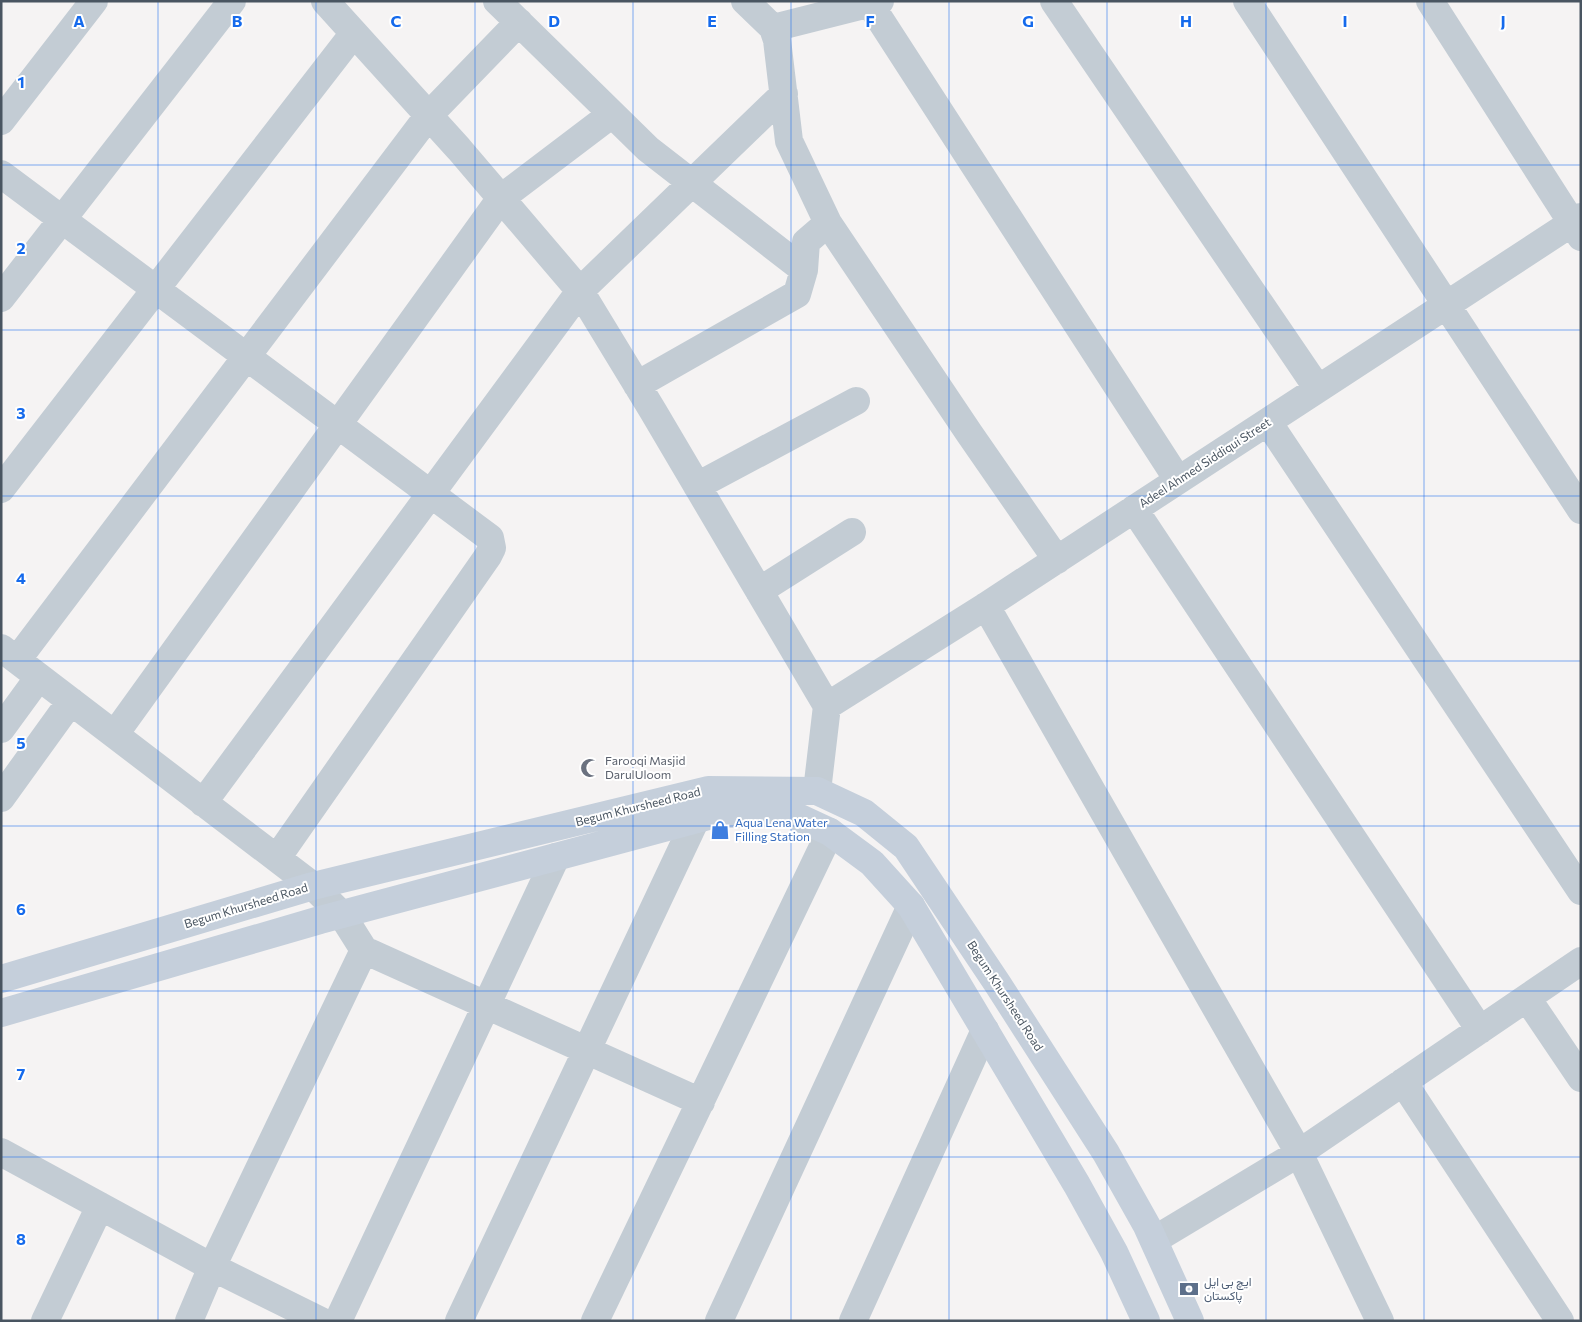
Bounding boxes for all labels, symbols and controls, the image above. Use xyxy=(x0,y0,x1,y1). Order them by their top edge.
text: A xyxy=(73,11,85,30)
text: B xyxy=(232,11,243,30)
text: C xyxy=(391,11,402,30)
text: D xyxy=(548,11,560,30)
text: E xyxy=(707,11,717,30)
text: F xyxy=(865,11,875,30)
text: G xyxy=(1022,11,1034,30)
text: H xyxy=(1180,11,1192,30)
text: I xyxy=(1342,11,1348,30)
text: J xyxy=(1500,11,1506,30)
text: 1 xyxy=(17,72,25,91)
text: 2 xyxy=(16,238,26,257)
text: 3 xyxy=(16,403,26,422)
street label: Adeel Ahmed Siddiqui Street xyxy=(1136,414,1273,510)
text: 4 xyxy=(16,568,26,587)
text: 5 xyxy=(16,733,26,752)
place label: Farooqi Masjid DarulUloom xyxy=(605,753,685,781)
mosque icon: Farooqi Masjid DarulUloom xyxy=(579,757,601,779)
street label: Begum Khursheed Road xyxy=(574,784,702,828)
place label: Aqua Lena Water Filling Station xyxy=(735,815,828,843)
shop icon: Aqua Lena Water Filling Station xyxy=(709,819,731,841)
street label: Begum Khursheed Road xyxy=(182,880,309,931)
text: 6 xyxy=(16,899,26,918)
street label: Begum Khursheed Road xyxy=(965,938,1047,1053)
text: 7 xyxy=(17,1064,26,1083)
text: 8 xyxy=(16,1229,26,1248)
place label: ایچ بی ایل پاکستان xyxy=(1204,1274,1251,1304)
bank icon: ایچ بی ایل پاکستان xyxy=(1178,1278,1200,1300)

